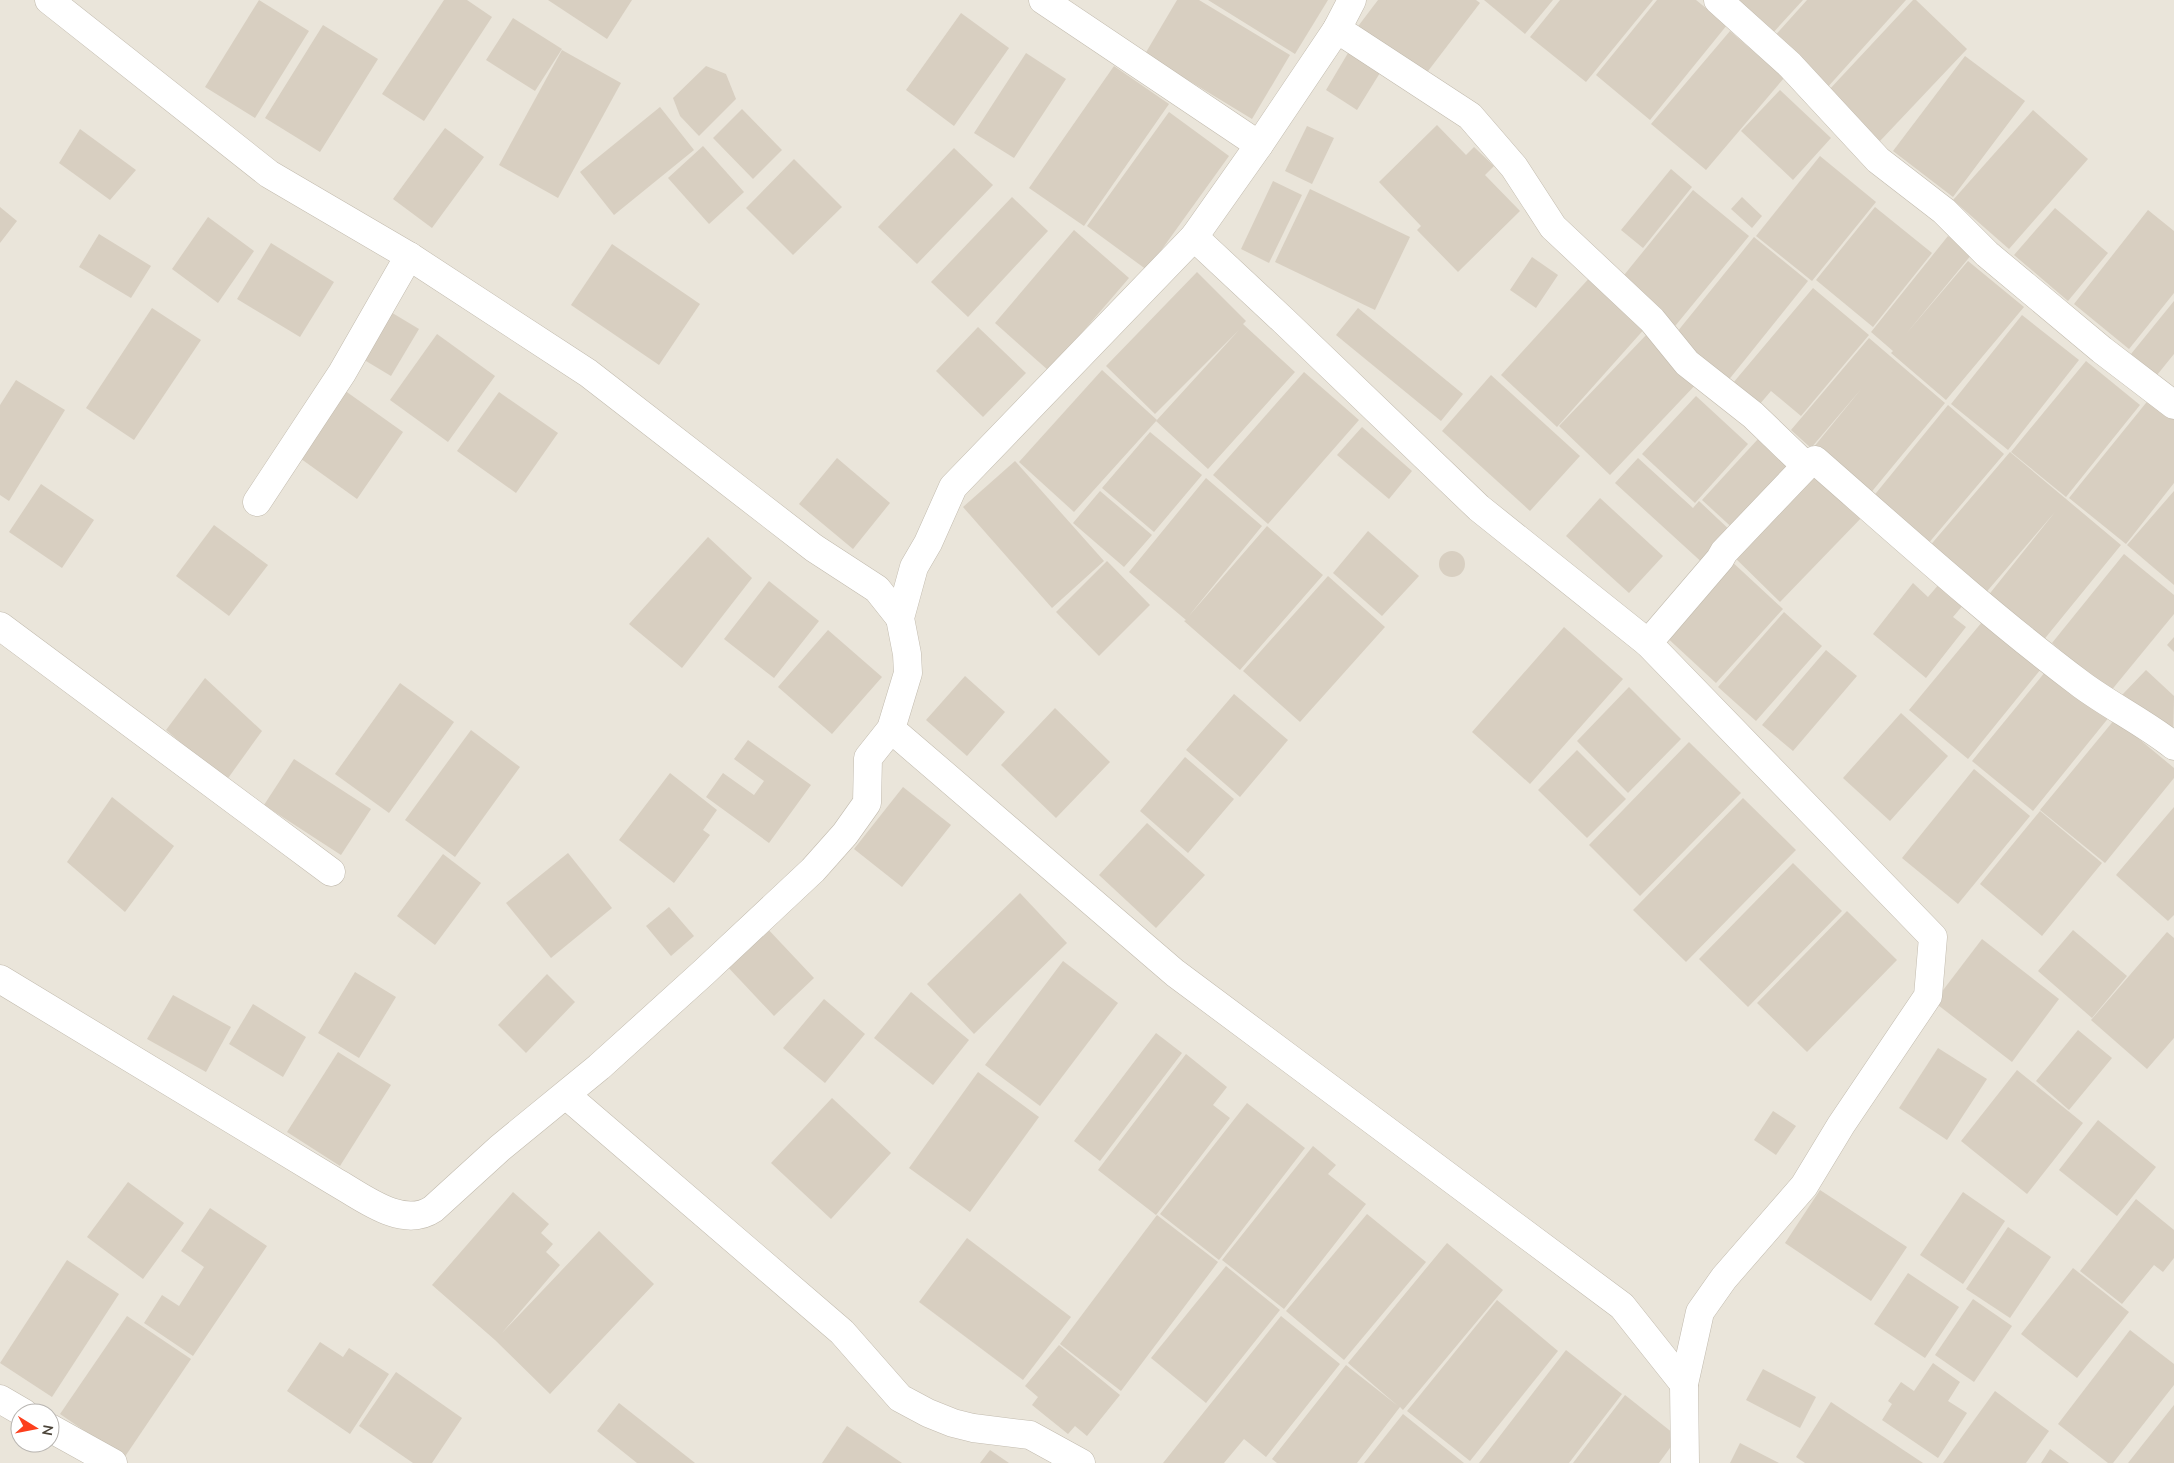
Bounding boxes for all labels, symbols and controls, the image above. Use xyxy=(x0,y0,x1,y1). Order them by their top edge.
north arrow xyxy=(10,1403,60,1453)
text: N xyxy=(37,1423,58,1437)

